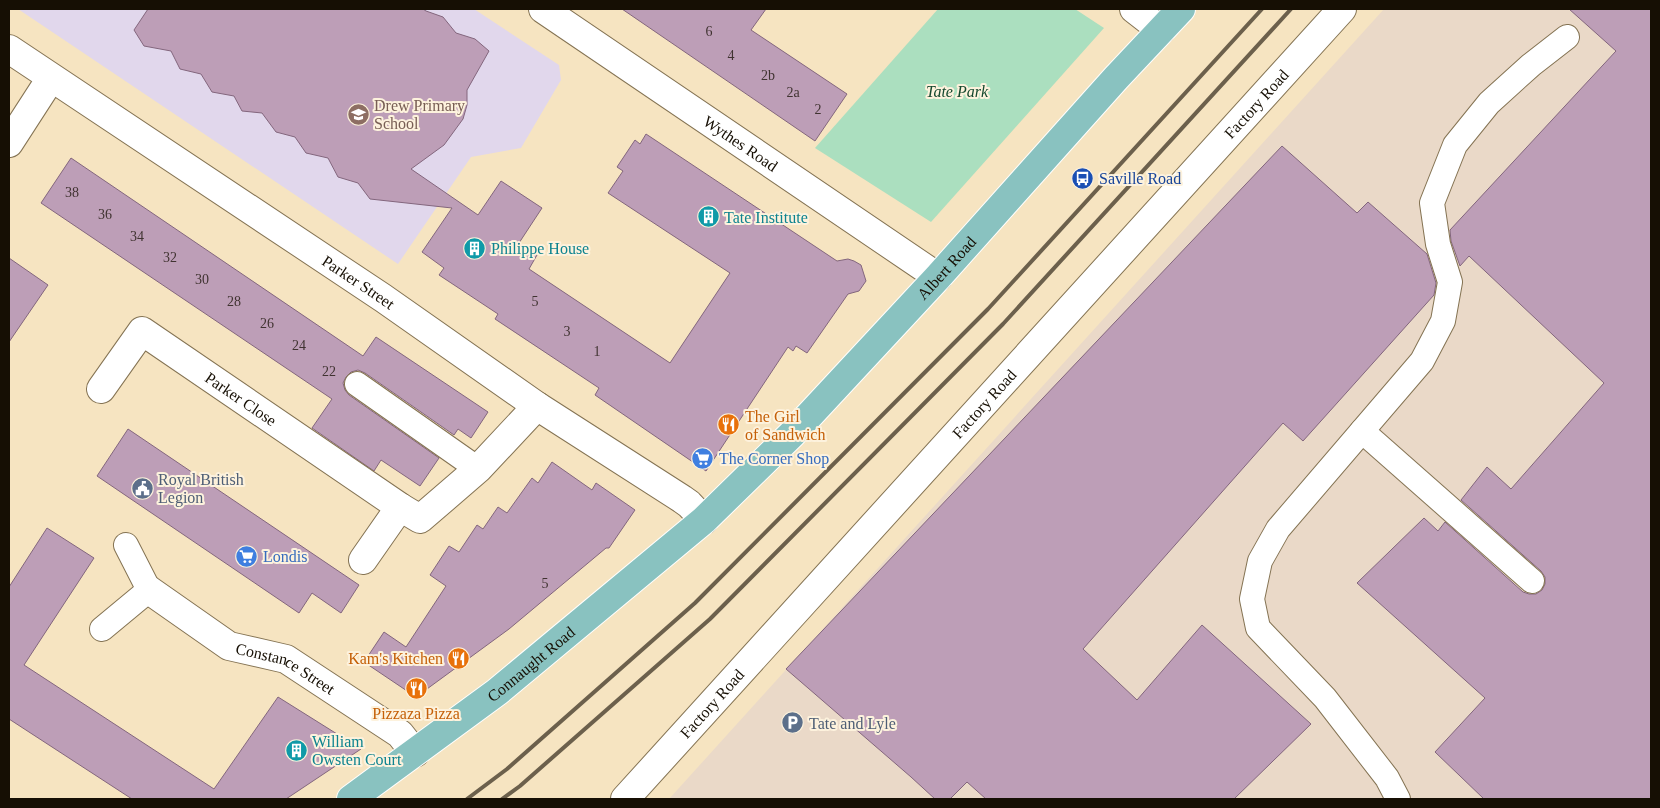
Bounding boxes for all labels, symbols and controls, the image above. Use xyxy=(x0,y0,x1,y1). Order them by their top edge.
house number: 6 xyxy=(706,24,713,39)
house number: 4 xyxy=(728,48,735,63)
street label: Factory Road xyxy=(1221,66,1292,142)
house number: 2b xyxy=(761,68,775,83)
park label: Tate Park xyxy=(926,83,989,100)
house number: 2a xyxy=(786,85,800,100)
place label: Drew Primary School xyxy=(374,97,465,132)
school or university icon: Drew Primary School xyxy=(346,102,370,126)
house number: 2 xyxy=(815,102,822,117)
street label: Wythes Road xyxy=(700,113,781,175)
bus stop icon: Saville Road xyxy=(1071,166,1095,190)
place label: Saville Road xyxy=(1099,170,1181,187)
house number: 38 xyxy=(65,185,79,200)
building icon: Tate Institute xyxy=(696,205,720,229)
house number: 36 xyxy=(98,207,112,222)
place label: Tate Institute xyxy=(724,209,808,226)
house number: 34 xyxy=(130,229,144,244)
street label: Albert Road xyxy=(914,233,979,303)
building icon: Philippe House xyxy=(463,236,487,260)
place label: Philippe House xyxy=(491,240,589,258)
house number: 32 xyxy=(163,250,177,265)
street label: Parker Street xyxy=(319,252,398,313)
house number: 30 xyxy=(195,272,209,287)
house number: 28 xyxy=(227,294,241,309)
house number: 5 xyxy=(532,294,539,309)
house number: 26 xyxy=(260,316,274,331)
house number: 3 xyxy=(564,324,571,339)
house number: 24 xyxy=(292,338,306,353)
house number: 1 xyxy=(594,344,601,359)
house number: 22 xyxy=(322,364,336,379)
street label: Factory Road xyxy=(949,366,1020,442)
street label: Parker Close xyxy=(202,369,280,429)
place label: The Girl of Sandwich xyxy=(745,408,825,443)
restaurant icon: The Girl of Sandwich xyxy=(717,413,741,437)
supermarket icon: The Corner Shop xyxy=(691,446,715,470)
place label: The Corner Shop xyxy=(719,450,829,468)
place label: Royal British Legion xyxy=(158,471,244,507)
public building icon: Royal British Legion xyxy=(130,476,154,500)
supermarket icon: Londis xyxy=(235,544,259,568)
place label: Londis xyxy=(263,548,307,565)
house number: 5 xyxy=(542,576,549,591)
street label: Connaught Road xyxy=(484,623,578,705)
street label: Constance Street xyxy=(234,640,338,698)
restaurant icon: Kam's Kitchen xyxy=(447,646,471,670)
place label: Kam's Kitchen xyxy=(348,650,443,667)
street label: Factory Road xyxy=(677,666,747,742)
restaurant icon: Pizzaza Pizza xyxy=(404,677,428,701)
place label: Pizzaza Pizza xyxy=(372,705,460,722)
parking icon: Tate and Lyle xyxy=(781,711,805,735)
place label: Tate and Lyle xyxy=(809,715,896,733)
place label: William Owsten Court xyxy=(312,733,402,768)
building icon: William Owsten Court xyxy=(284,738,308,762)

